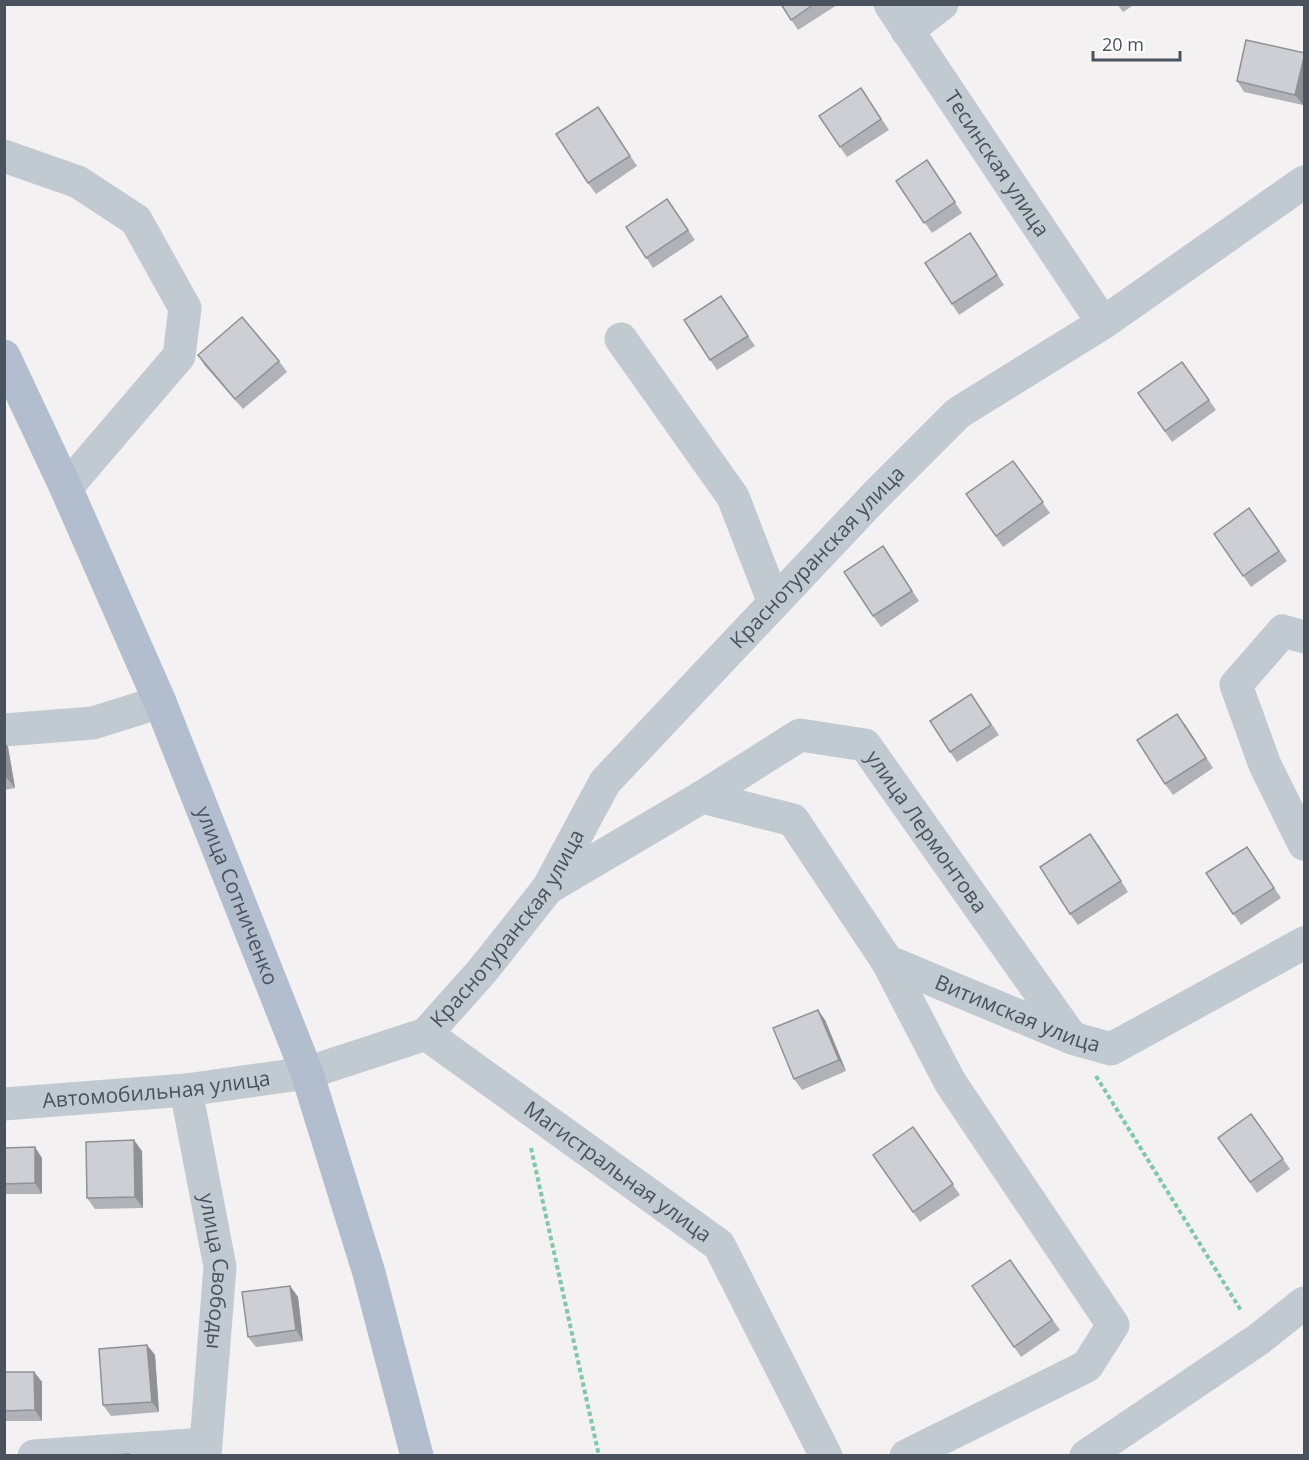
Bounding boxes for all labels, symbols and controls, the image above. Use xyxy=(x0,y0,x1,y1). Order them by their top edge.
scale bar xyxy=(1093,24,1180,62)
text: 20 m xyxy=(1102,32,1144,56)
street label: Тесинская улица xyxy=(938,84,1056,242)
street label: Краснотуранская улица xyxy=(723,459,910,654)
street label: улица Лермонтова xyxy=(860,744,994,918)
street label: улица Сотниченко xyxy=(190,802,286,989)
street label: Краснотуранская улица xyxy=(423,824,590,1033)
street label: Витимская улица xyxy=(931,968,1104,1058)
street label: Автомобильная улица xyxy=(41,1063,272,1114)
street label: Магистральная улица xyxy=(519,1094,717,1248)
street label: улица Свободы xyxy=(193,1191,236,1350)

